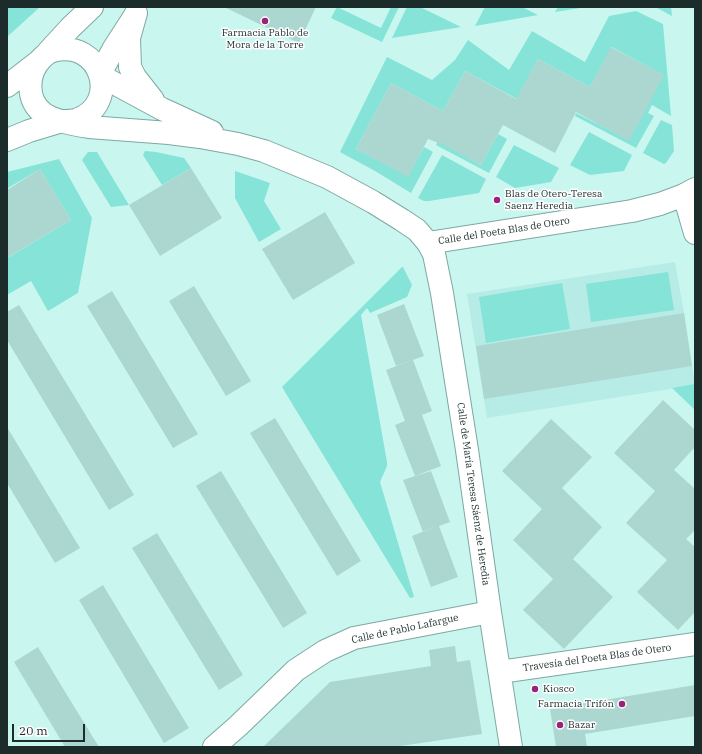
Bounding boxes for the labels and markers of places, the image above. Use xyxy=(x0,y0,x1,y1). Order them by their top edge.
marker: Farmacia Pablo de Mora de la Torre xyxy=(260,16,270,26)
place label: Farmacia Pablo de Mora de la Torre xyxy=(222,27,308,50)
place label: Blas de Otero-Teresa Saenz Heredia xyxy=(505,188,602,212)
marker: Blas de Otero-Teresa Saenz Heredia xyxy=(492,195,502,205)
place label: Kiosco xyxy=(543,683,574,695)
marker: Kiosco xyxy=(530,684,540,694)
place label: Farmacia Trifón xyxy=(538,698,614,710)
marker: Farmacia Trifón xyxy=(617,699,627,709)
place label: Bazar xyxy=(568,719,595,731)
marker: Bazar xyxy=(555,720,565,730)

